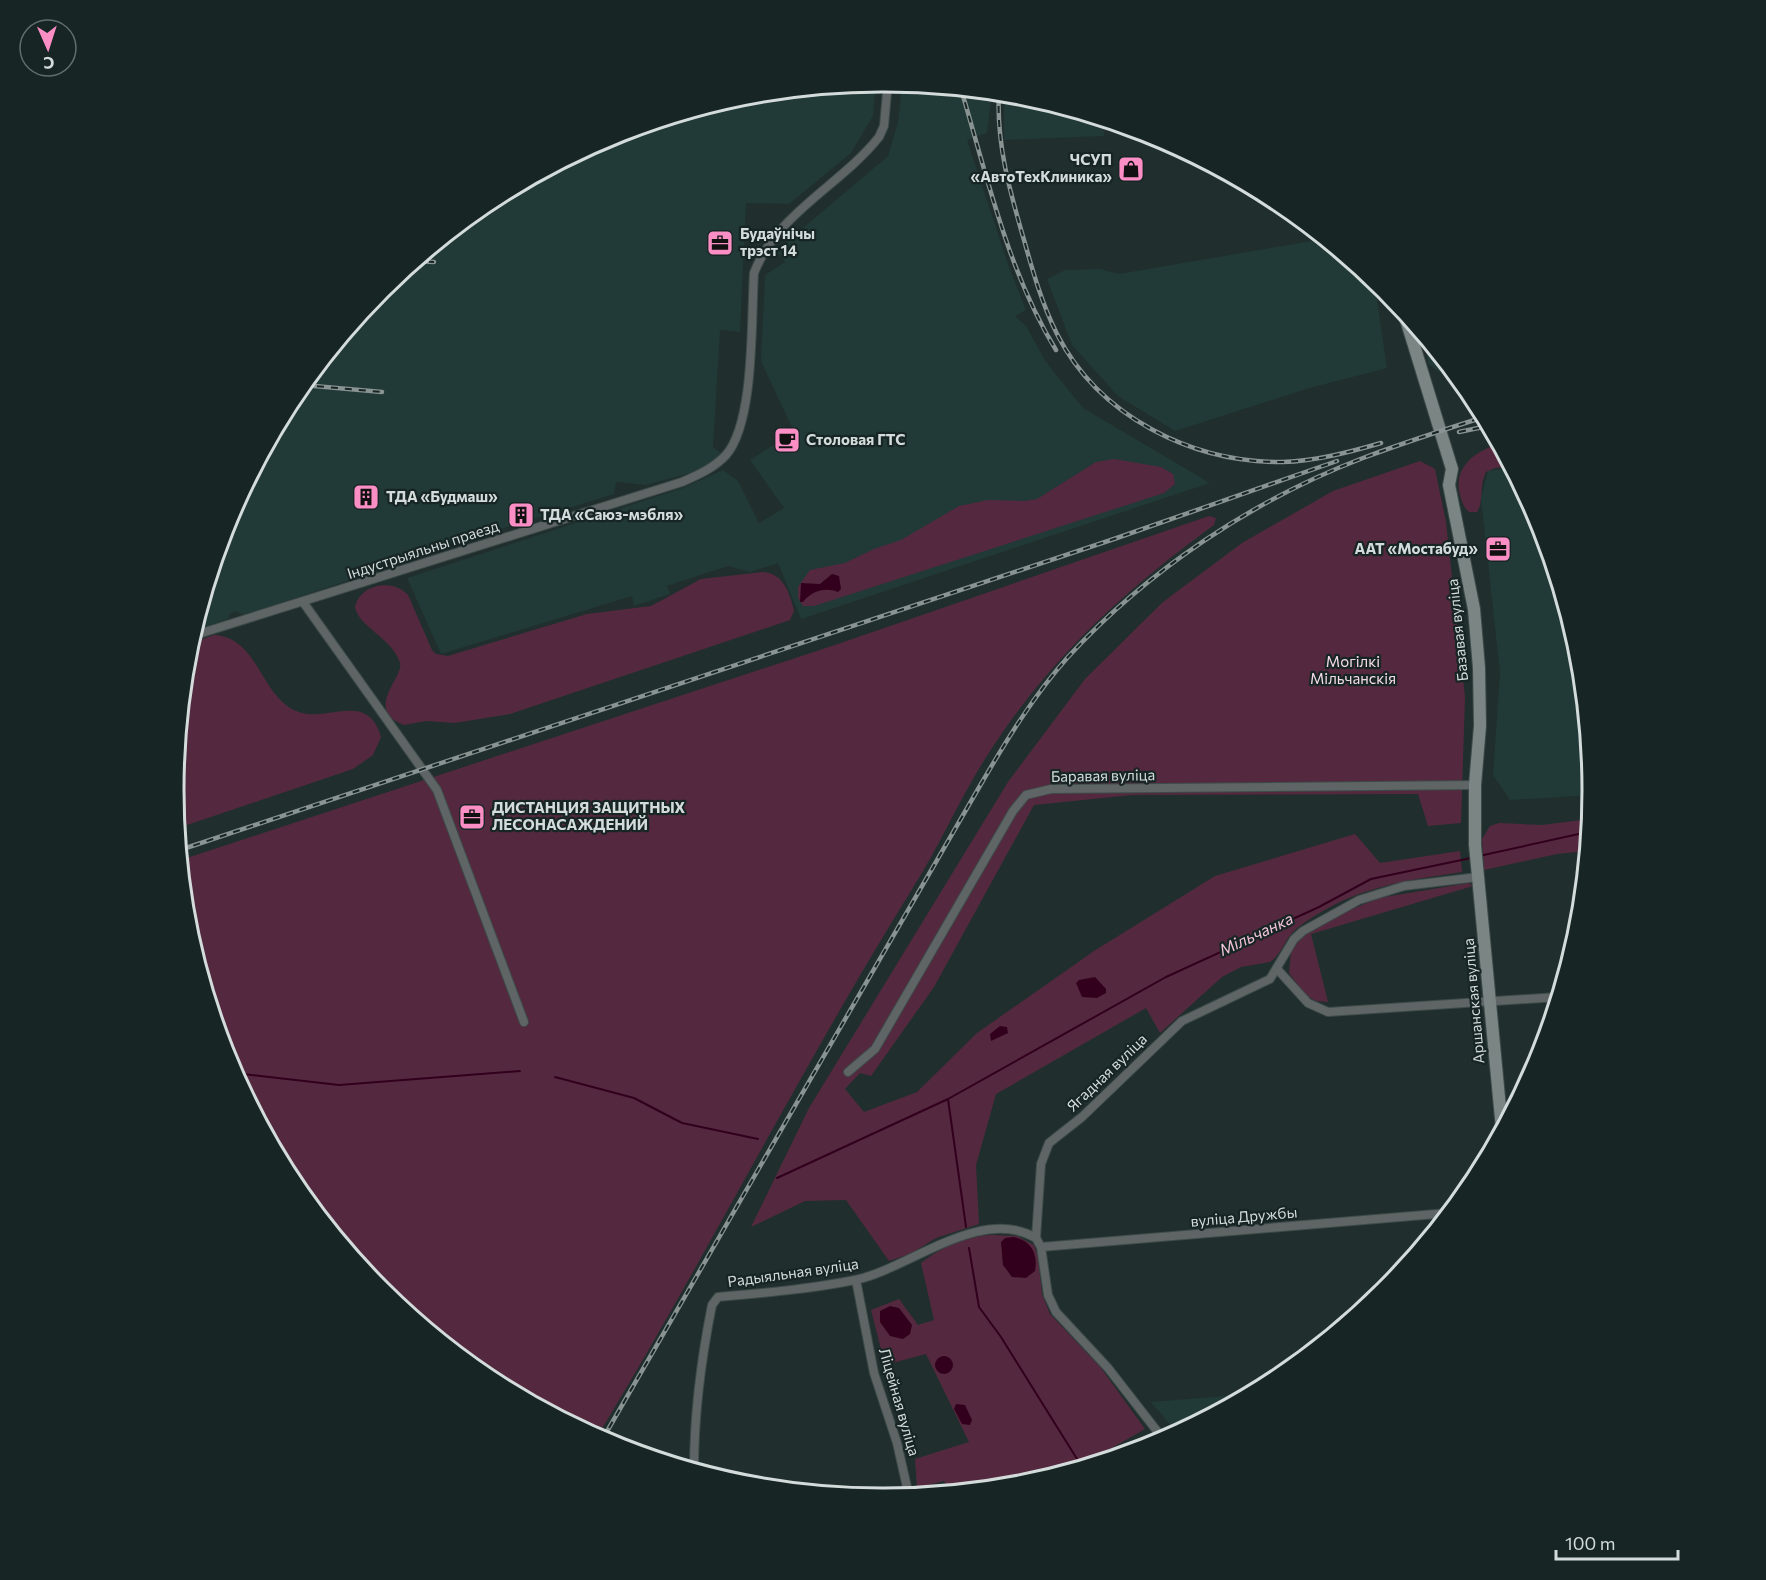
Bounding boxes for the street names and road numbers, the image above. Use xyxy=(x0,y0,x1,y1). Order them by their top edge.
street label: Індустрыяльны праезд xyxy=(344,516,501,582)
street label: Базавая вуліца xyxy=(1443,578,1471,682)
street label: Баравая вуліца xyxy=(1051,765,1155,785)
street label: Аршанская вуліца xyxy=(1459,938,1487,1065)
street label: Ягадная вуліца xyxy=(1062,1030,1150,1115)
street label: вуліца Дружбы xyxy=(1190,1202,1298,1230)
street label: Радыяльная вуліца xyxy=(726,1254,860,1290)
street label: Ліцейная вуліца xyxy=(876,1346,924,1458)

